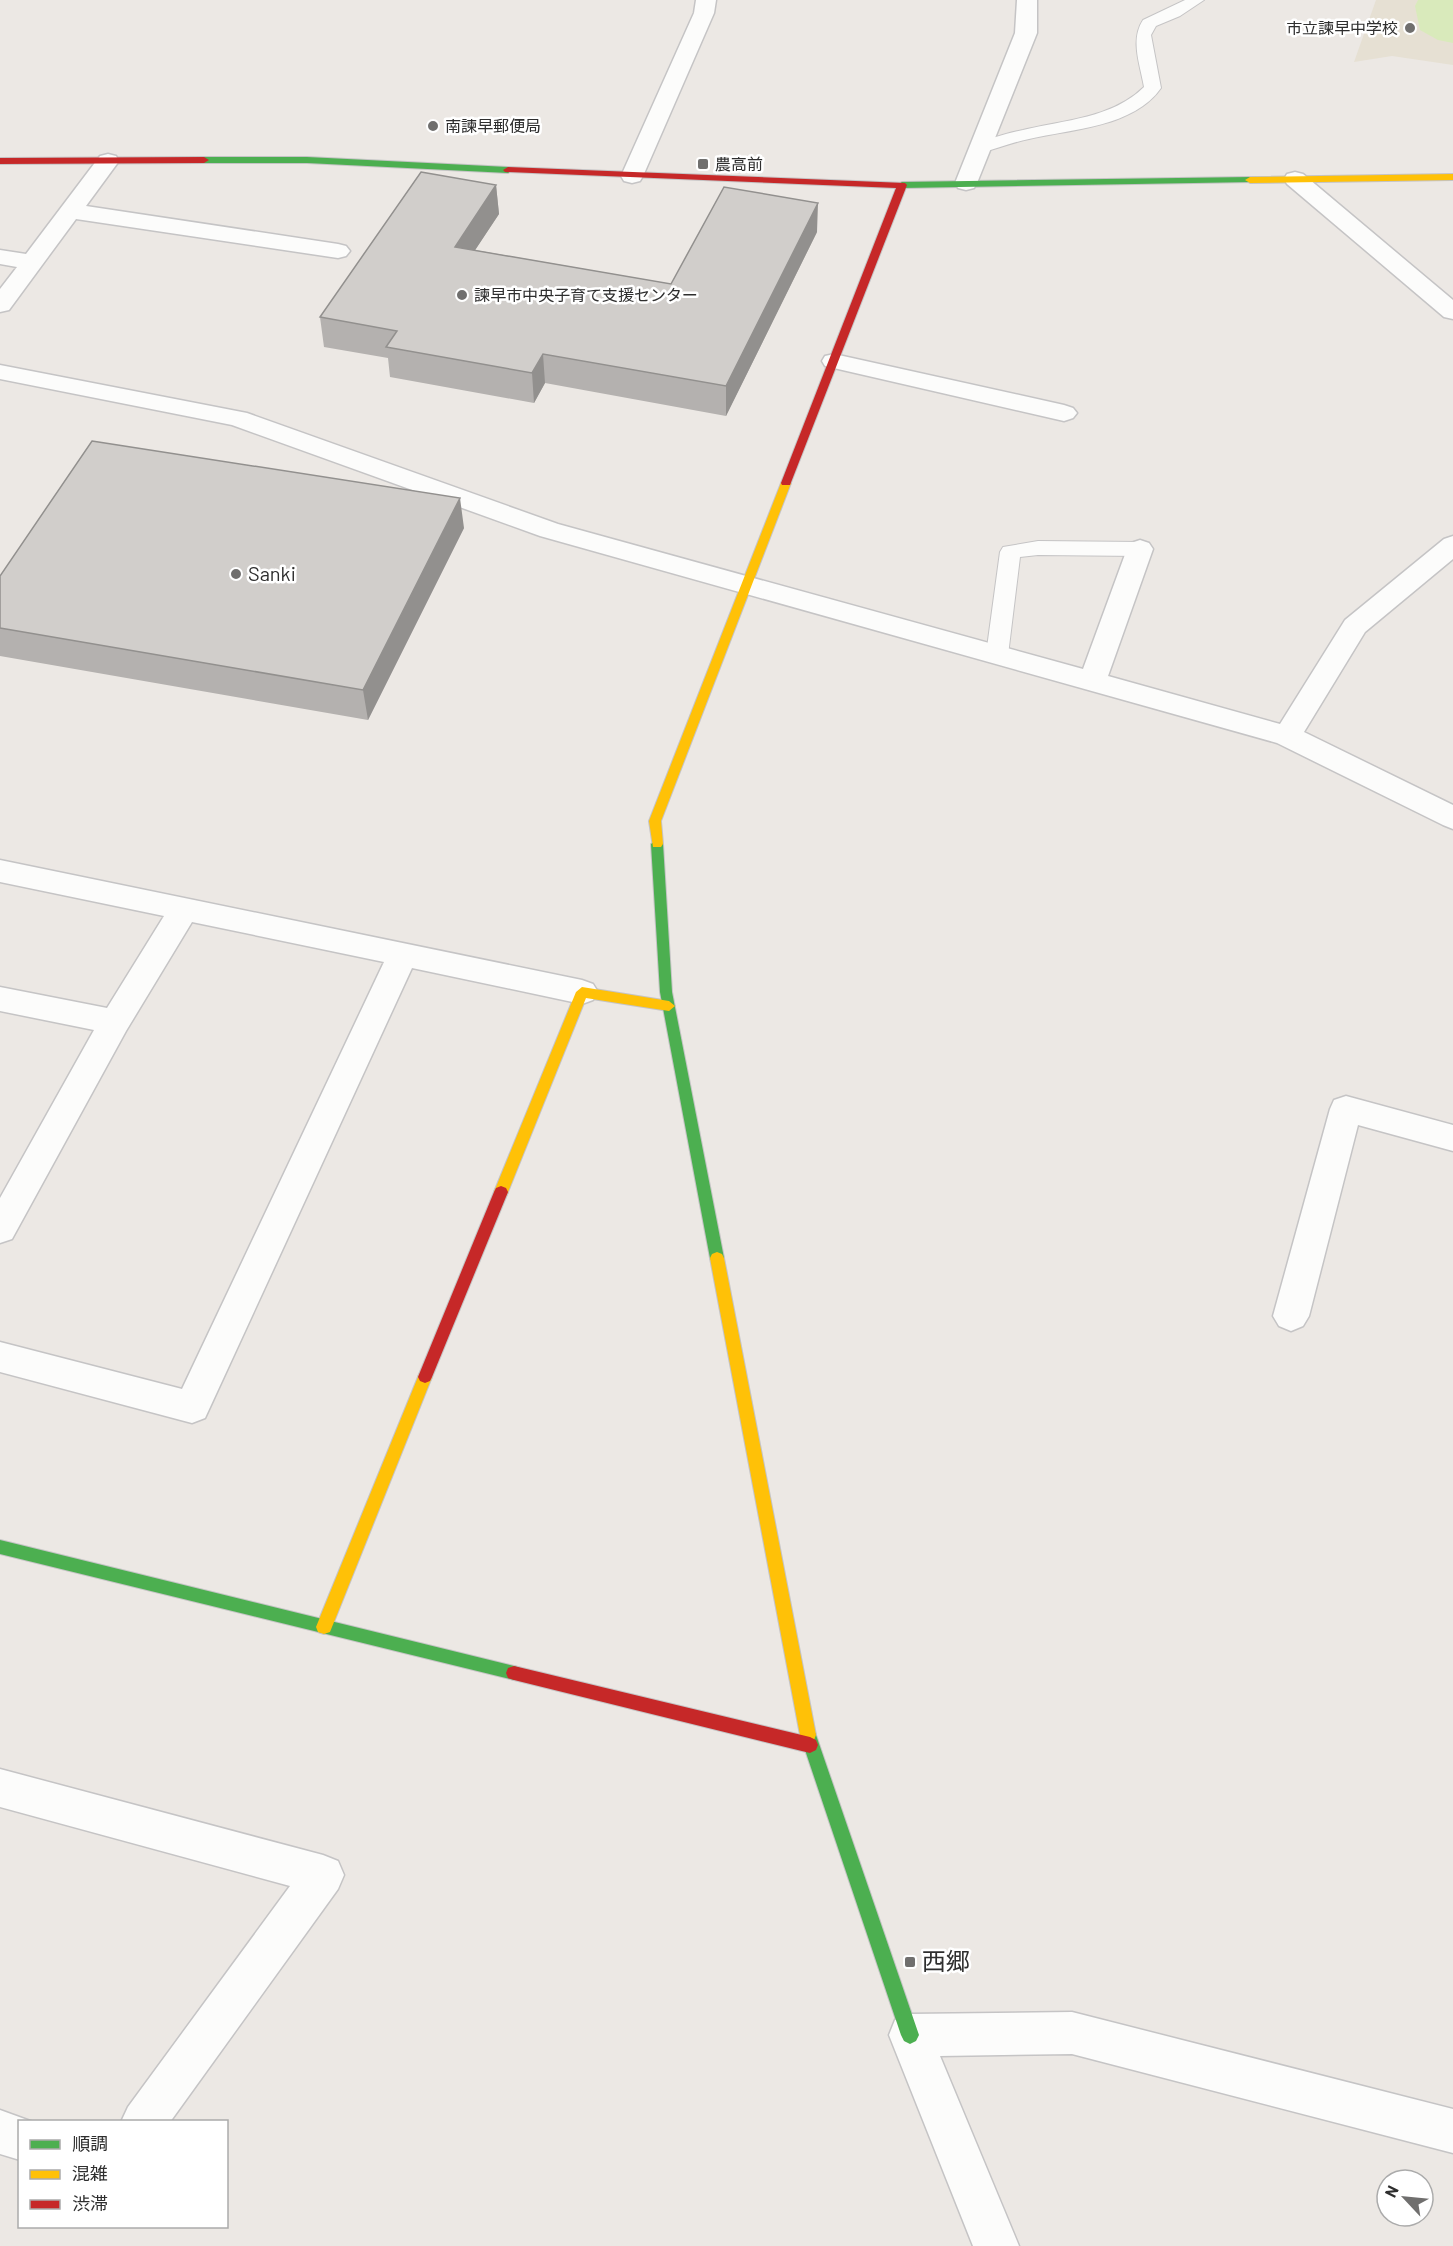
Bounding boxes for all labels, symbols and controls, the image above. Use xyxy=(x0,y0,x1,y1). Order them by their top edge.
place label: 市立諫早中学校 xyxy=(1286,18,1398,37)
marker: 市立諫早中学校 xyxy=(1403,21,1417,35)
place label: 南諫早郵便局 xyxy=(445,116,541,135)
marker: 南諫早郵便局 xyxy=(426,119,440,133)
place label: 農高前 xyxy=(715,154,763,173)
marker: 農高前 xyxy=(696,157,710,171)
place label: 諫早市中央子育て支援センター xyxy=(474,285,698,304)
marker: 諫早市中央子育て支援センター xyxy=(455,288,469,302)
place label: Sanki xyxy=(248,561,296,585)
marker: Sanki xyxy=(229,567,243,581)
place label: 西郷 xyxy=(922,1946,970,1975)
marker: 西郷 xyxy=(903,1955,917,1969)
legend xyxy=(18,2120,228,2228)
text: 順調 xyxy=(72,2132,108,2154)
text: 混雑 xyxy=(72,2162,108,2184)
north arrow xyxy=(1375,2168,1435,2228)
text: N xyxy=(1380,2182,1402,2200)
text: 渋滞 xyxy=(72,2192,108,2214)

